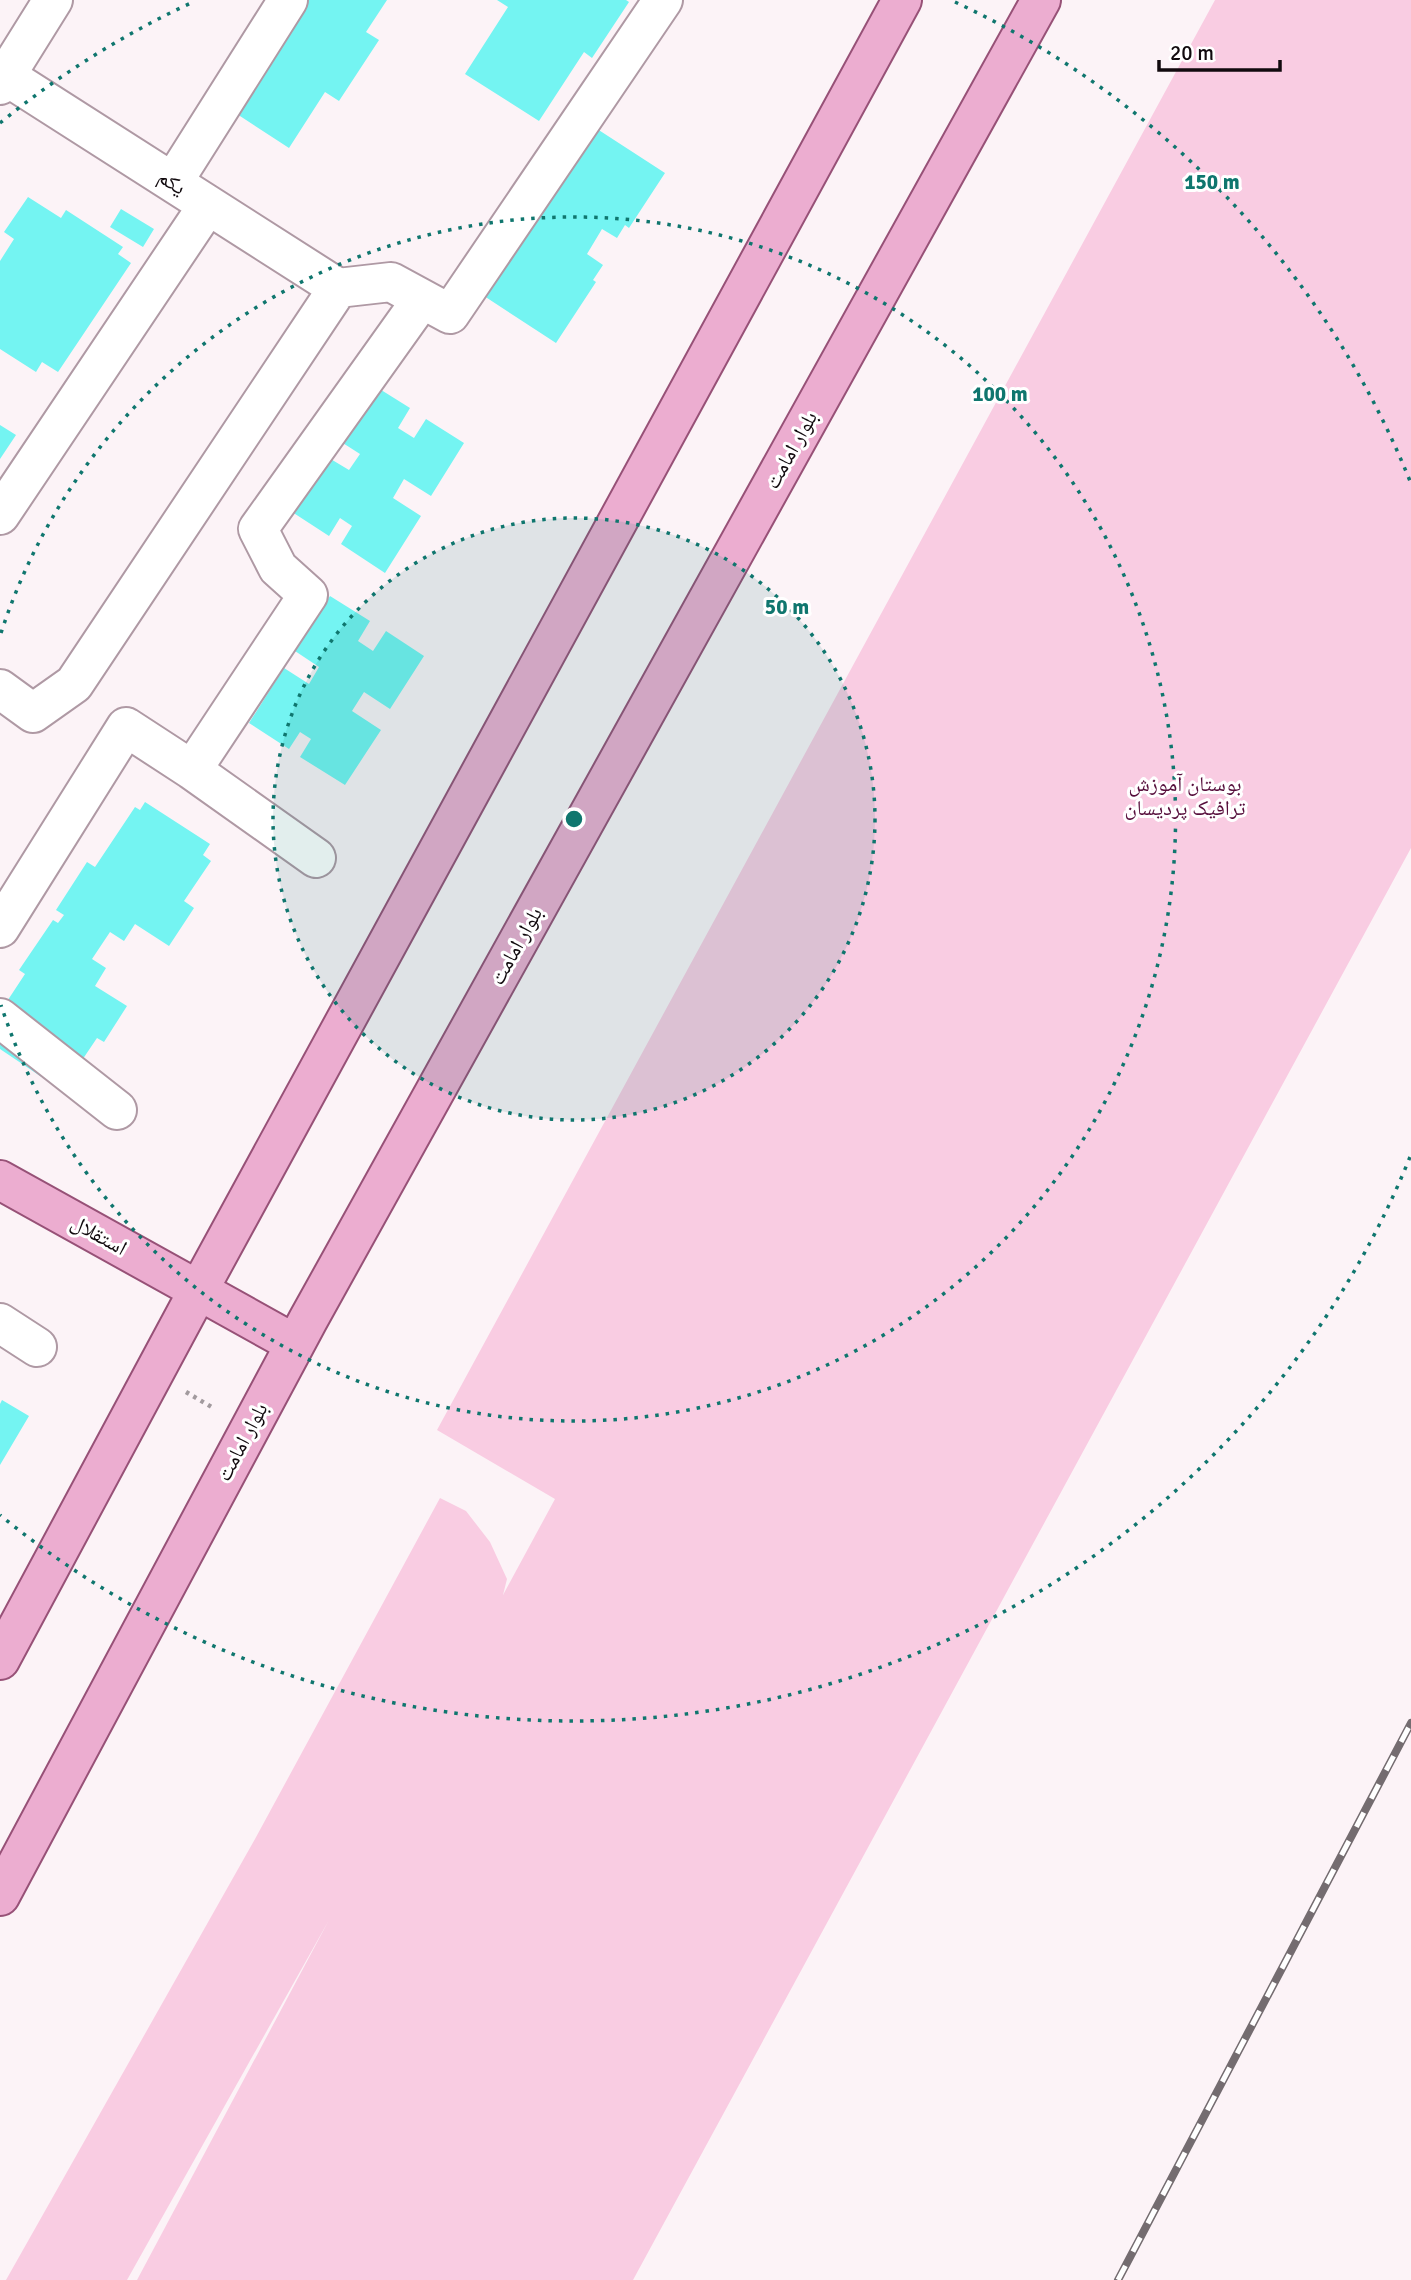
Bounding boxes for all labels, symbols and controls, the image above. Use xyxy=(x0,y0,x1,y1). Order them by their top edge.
scale bar xyxy=(1159,28,1280,72)
text: 20 m xyxy=(1170,40,1214,66)
street label: یکم xyxy=(153,164,191,201)
text: 150 m xyxy=(1184,169,1240,195)
text: 100 m xyxy=(972,381,1028,407)
street label: بلوار امامت xyxy=(759,406,823,494)
text: 50 m xyxy=(765,594,809,620)
park label: بوستان آموزش ترافیک پردیسان xyxy=(1124,771,1246,821)
centre of rings xyxy=(562,807,586,831)
street label: بلوار امامت xyxy=(484,902,548,990)
street label: استقلال xyxy=(67,1209,131,1261)
street label: بلوار امامت xyxy=(211,1398,273,1486)

